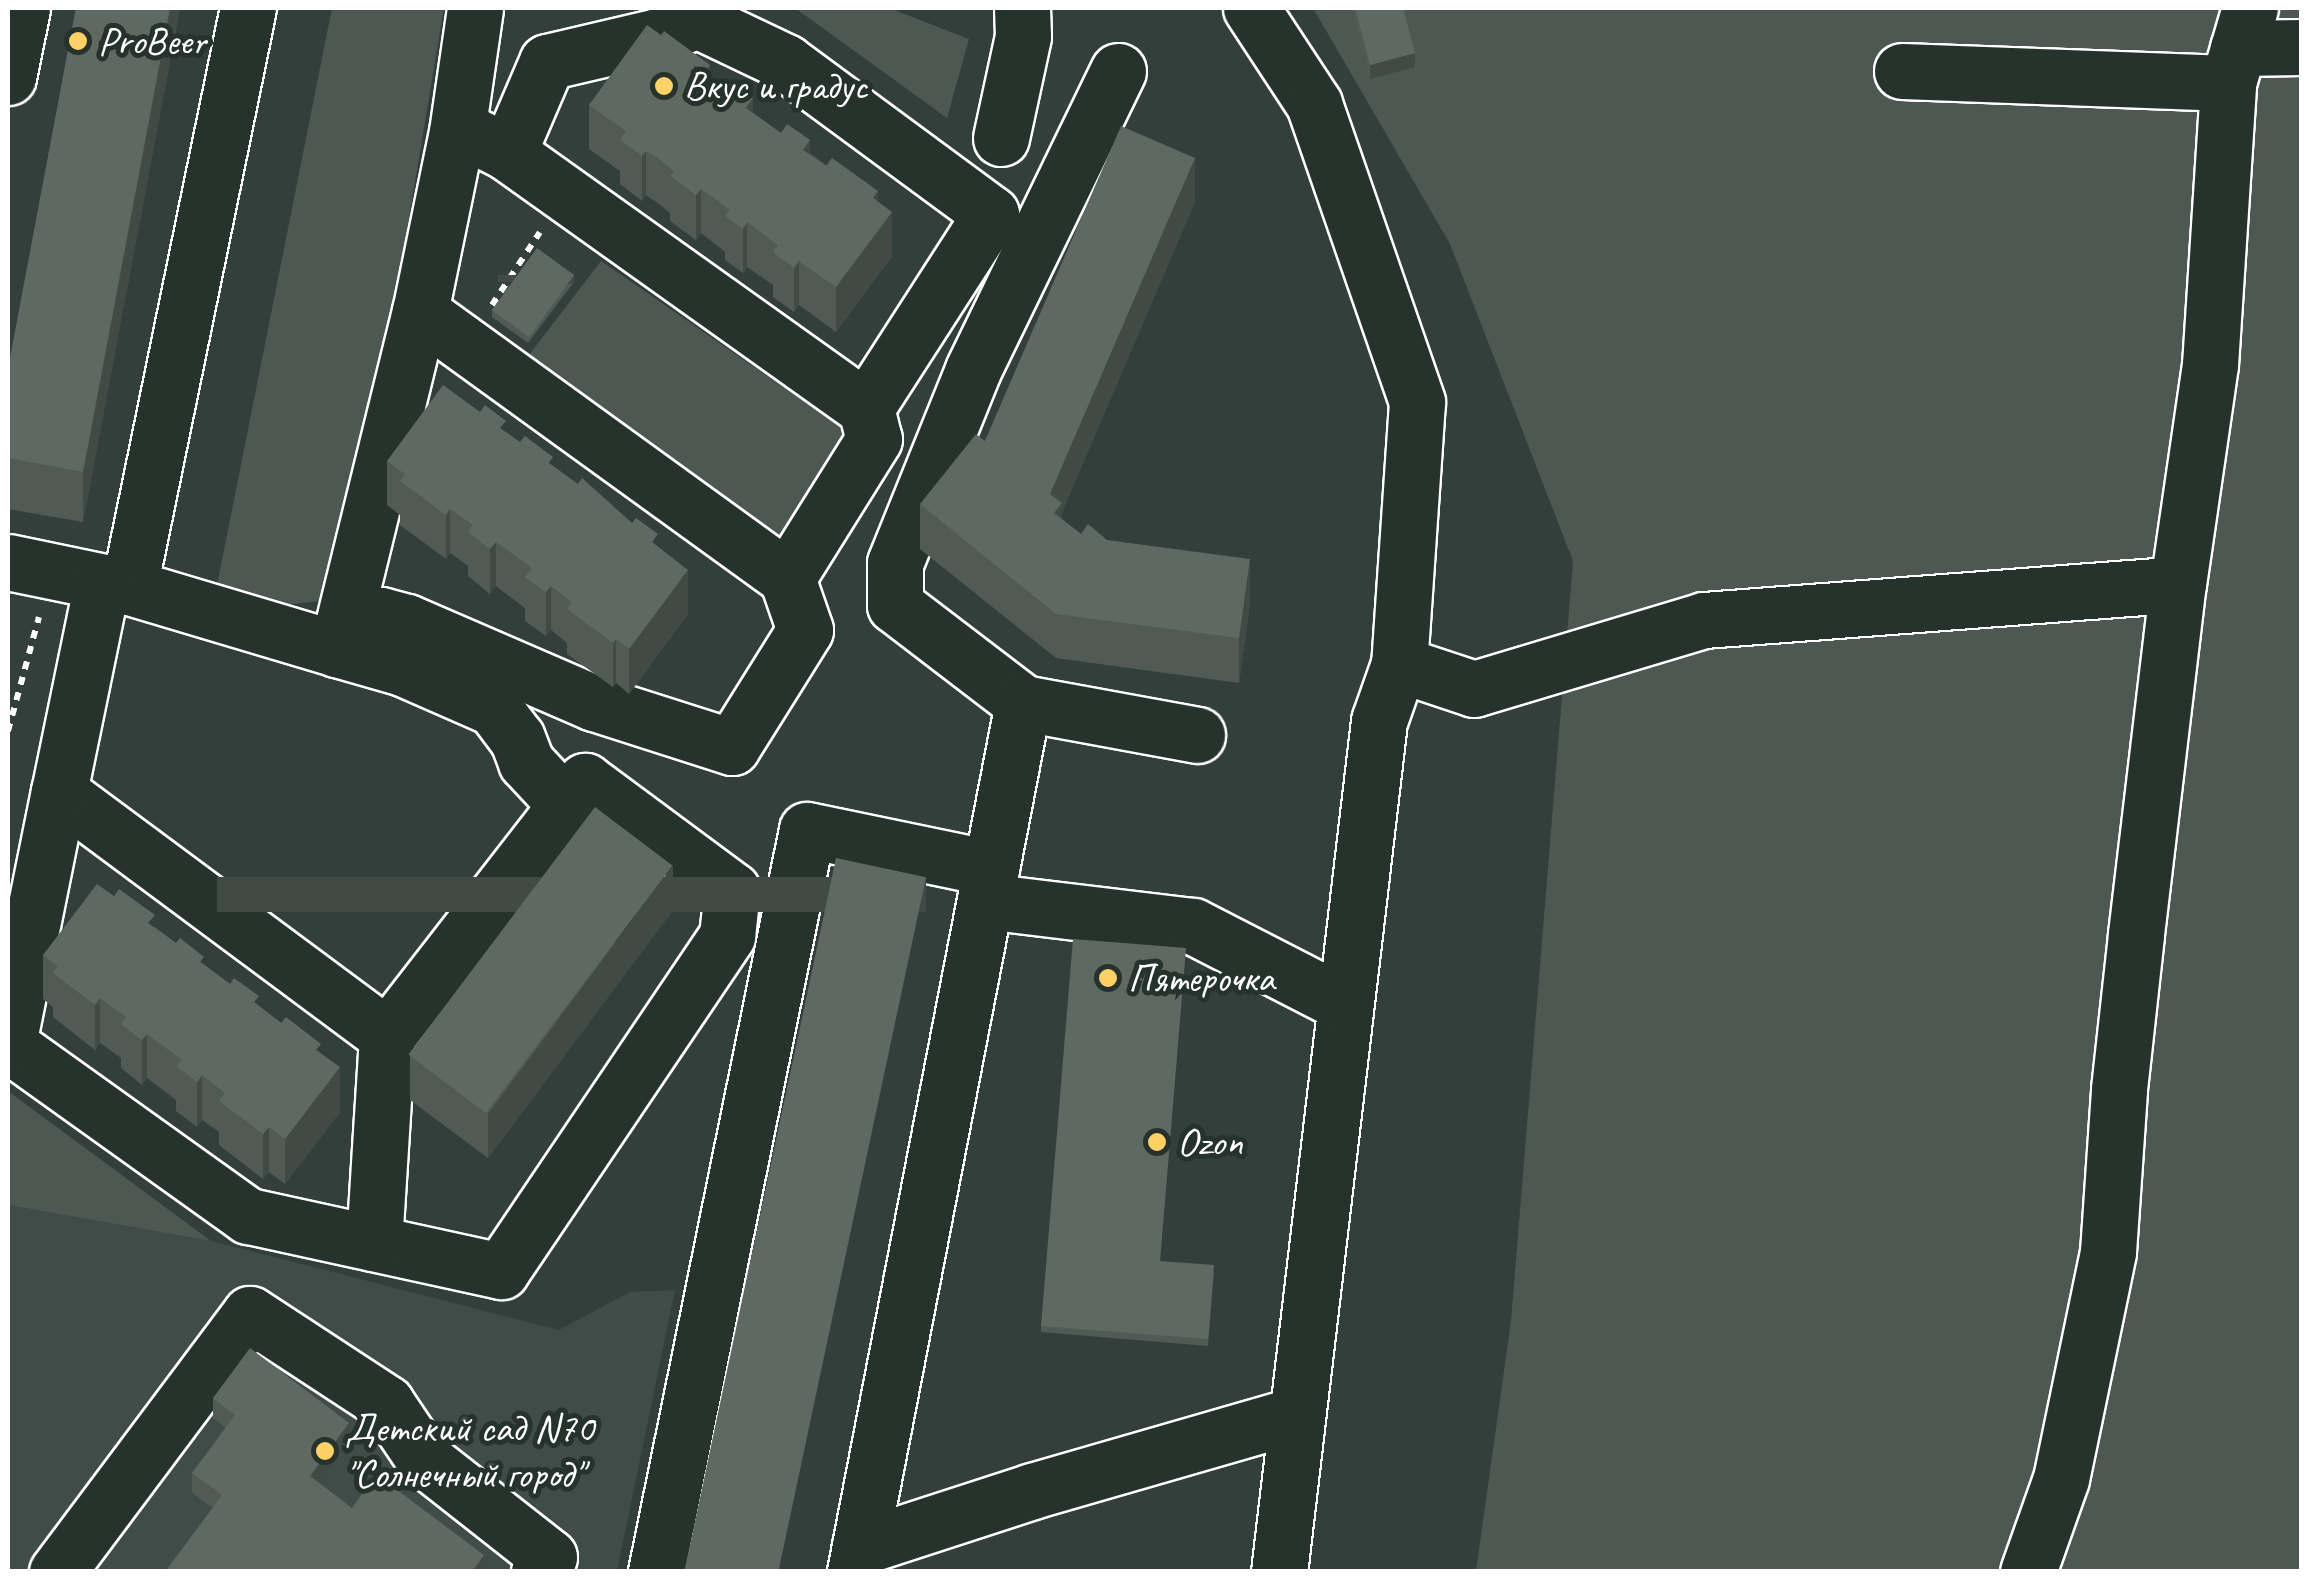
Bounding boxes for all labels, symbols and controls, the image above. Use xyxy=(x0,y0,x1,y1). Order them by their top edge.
place label: ProBeer xyxy=(98,17,206,65)
marker: ProBeer xyxy=(67,30,89,52)
place label: Вкус и градус xyxy=(684,62,866,110)
marker: Вкус и градус xyxy=(653,75,675,97)
place label: Пятерочка xyxy=(1128,954,1274,1002)
marker: Пятерочка xyxy=(1097,967,1119,989)
place label: Ozon xyxy=(1177,1118,1243,1166)
marker: Ozon xyxy=(1146,1131,1168,1153)
place label: Детский сад N70 "Солнечный город" xyxy=(345,1404,594,1498)
marker: Детский сад N70 "Солнечный город" xyxy=(314,1440,336,1462)

